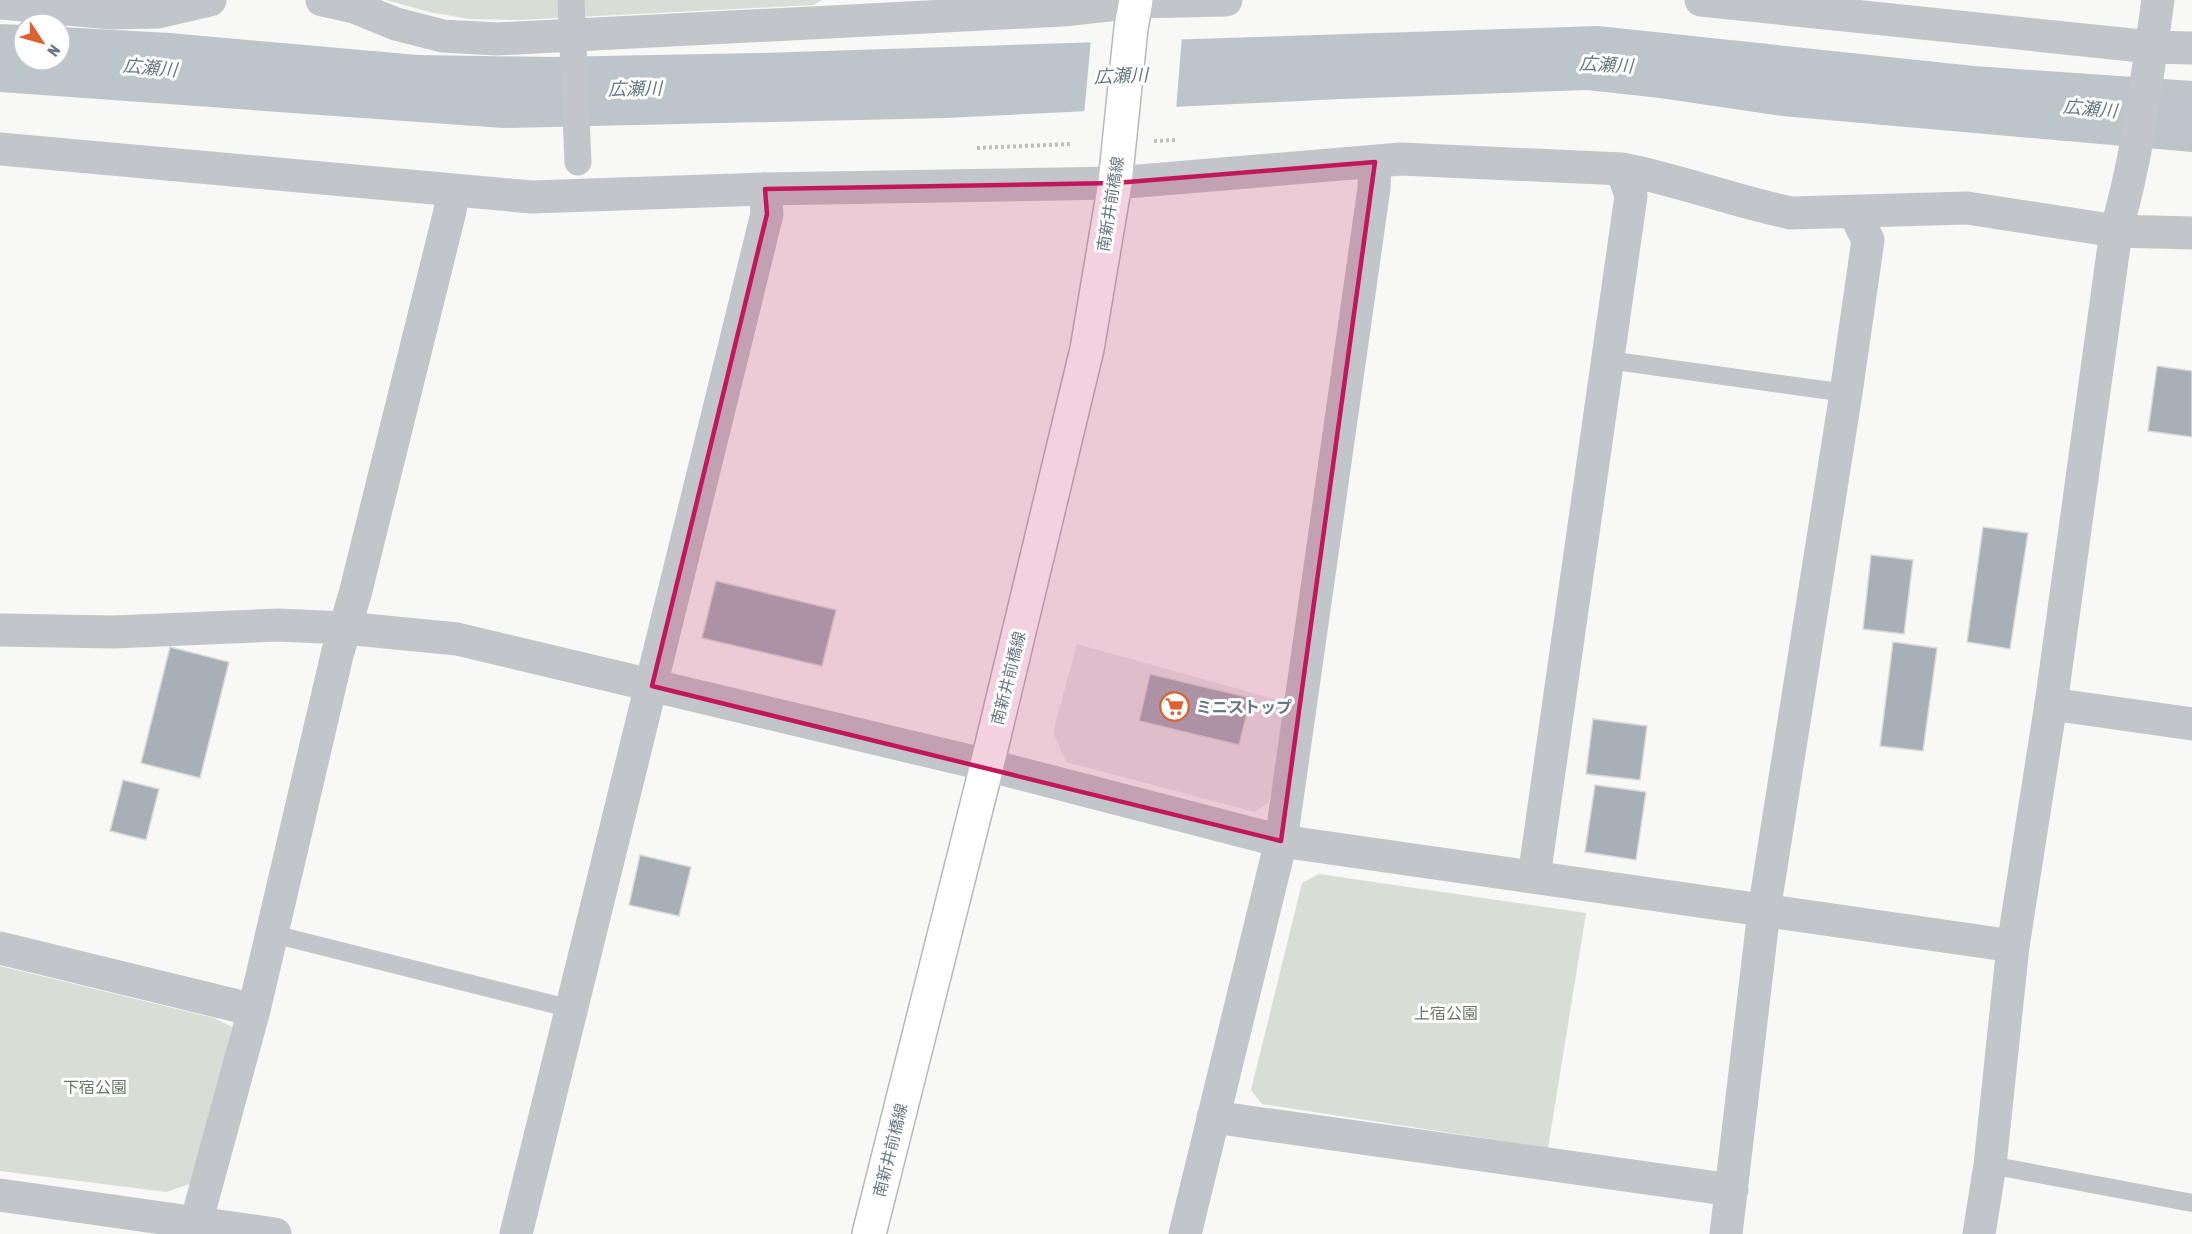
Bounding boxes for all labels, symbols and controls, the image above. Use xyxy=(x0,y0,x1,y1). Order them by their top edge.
north arrow xyxy=(12,12,72,72)
text: N xyxy=(44,42,64,60)
water label: 広瀬川 xyxy=(1579,53,1636,77)
water label: 広瀬川 xyxy=(122,55,180,80)
water label: 広瀬川 xyxy=(1094,64,1150,87)
water label: 広瀬川 xyxy=(608,77,664,99)
water label: 広瀬川 xyxy=(2062,96,2120,121)
street label: 南新井前橋線 xyxy=(1094,155,1126,253)
street label: 南新井前橋線 xyxy=(988,629,1028,727)
supermarket icon: ミニストップ xyxy=(1159,691,1191,723)
place label: ミニストップ xyxy=(1196,698,1292,716)
park label: 上宿公園 xyxy=(1414,1004,1478,1022)
park label: 下宿公園 xyxy=(63,1078,127,1096)
street label: 南新井前橋線 xyxy=(870,1101,910,1199)

